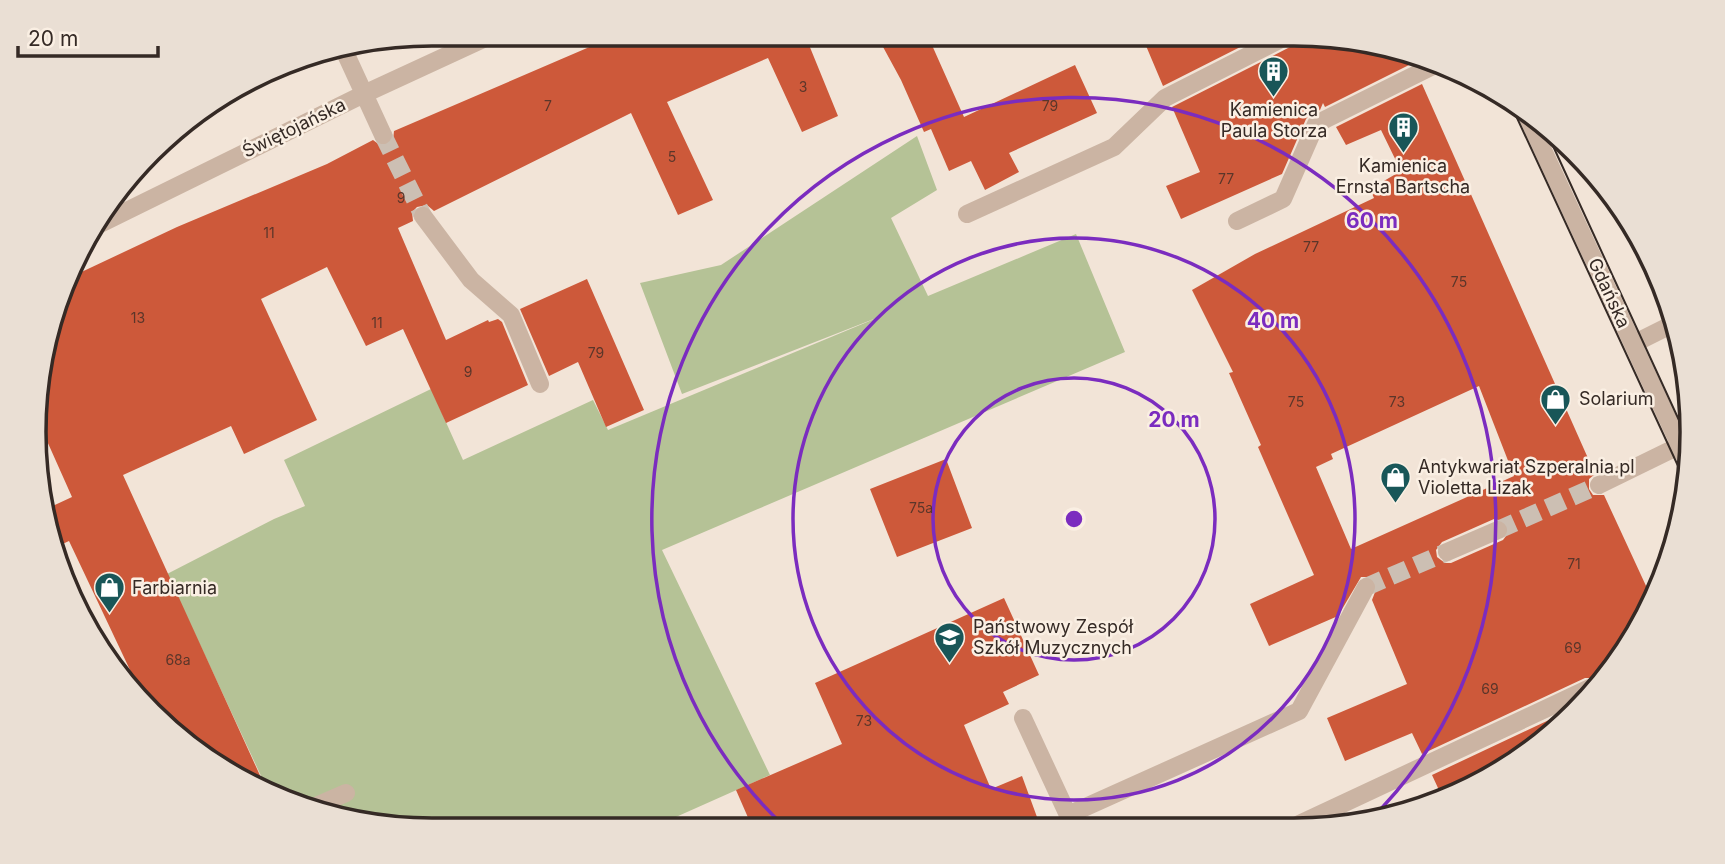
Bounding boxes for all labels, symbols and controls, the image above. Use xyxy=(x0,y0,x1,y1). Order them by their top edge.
scale bar xyxy=(18,14,158,58)
text: 20 m xyxy=(28,26,78,51)
building icon: Kamienica Paula Storza xyxy=(1257,55,1291,99)
house number: 3 xyxy=(799,78,807,95)
street label: Świętojańska xyxy=(238,93,349,162)
house number: 7 xyxy=(544,97,552,114)
house number: 79 xyxy=(1042,97,1058,114)
place label: Kamienica Paula Storza xyxy=(1221,99,1327,141)
building icon: Kamienica Ernsta Bartscha xyxy=(1386,111,1420,155)
house number: 5 xyxy=(668,148,676,165)
place label: Kamienica Ernsta Bartscha xyxy=(1336,155,1470,197)
house number: 77 xyxy=(1218,170,1234,187)
house number: 9 xyxy=(397,189,405,206)
text: 60 m xyxy=(1346,208,1398,233)
house number: 11 xyxy=(263,224,275,241)
house number: 77 xyxy=(1303,238,1319,255)
street label: Gdańska xyxy=(1584,255,1635,331)
house number: 75 xyxy=(1451,273,1467,290)
text: 40 m xyxy=(1247,308,1299,333)
house number: 13 xyxy=(131,309,145,326)
house number: 11 xyxy=(371,314,383,331)
house number: 79 xyxy=(588,344,604,361)
house number: 9 xyxy=(464,363,472,380)
shop icon: Solarium xyxy=(1539,382,1573,426)
place label: Solarium xyxy=(1579,388,1654,409)
house number: 75 xyxy=(1288,393,1304,410)
house number: 73 xyxy=(1389,393,1405,410)
text: 20 m xyxy=(1148,407,1200,432)
place label: Antykwariat Szperalnia.pl Violetta Lizak xyxy=(1418,456,1635,498)
shop icon: Antykwariat Szperalnia.pl Violetta Lizak xyxy=(1378,460,1412,504)
house number: 75a xyxy=(909,499,933,516)
centre of rings xyxy=(1062,507,1086,531)
house number: 71 xyxy=(1567,555,1581,572)
shop icon: Farbiarnia xyxy=(92,571,126,615)
place label: Farbiarnia xyxy=(132,577,217,598)
place label: Państwowy Zespół Szkół Muzycznych xyxy=(973,616,1134,658)
school or university icon: Państwowy Zespół Szkół Muzycznych xyxy=(933,620,967,664)
house number: 69 xyxy=(1564,639,1582,656)
house number: 68a xyxy=(165,651,191,668)
house number: 69 xyxy=(1481,680,1499,697)
house number: 73 xyxy=(856,712,872,729)

